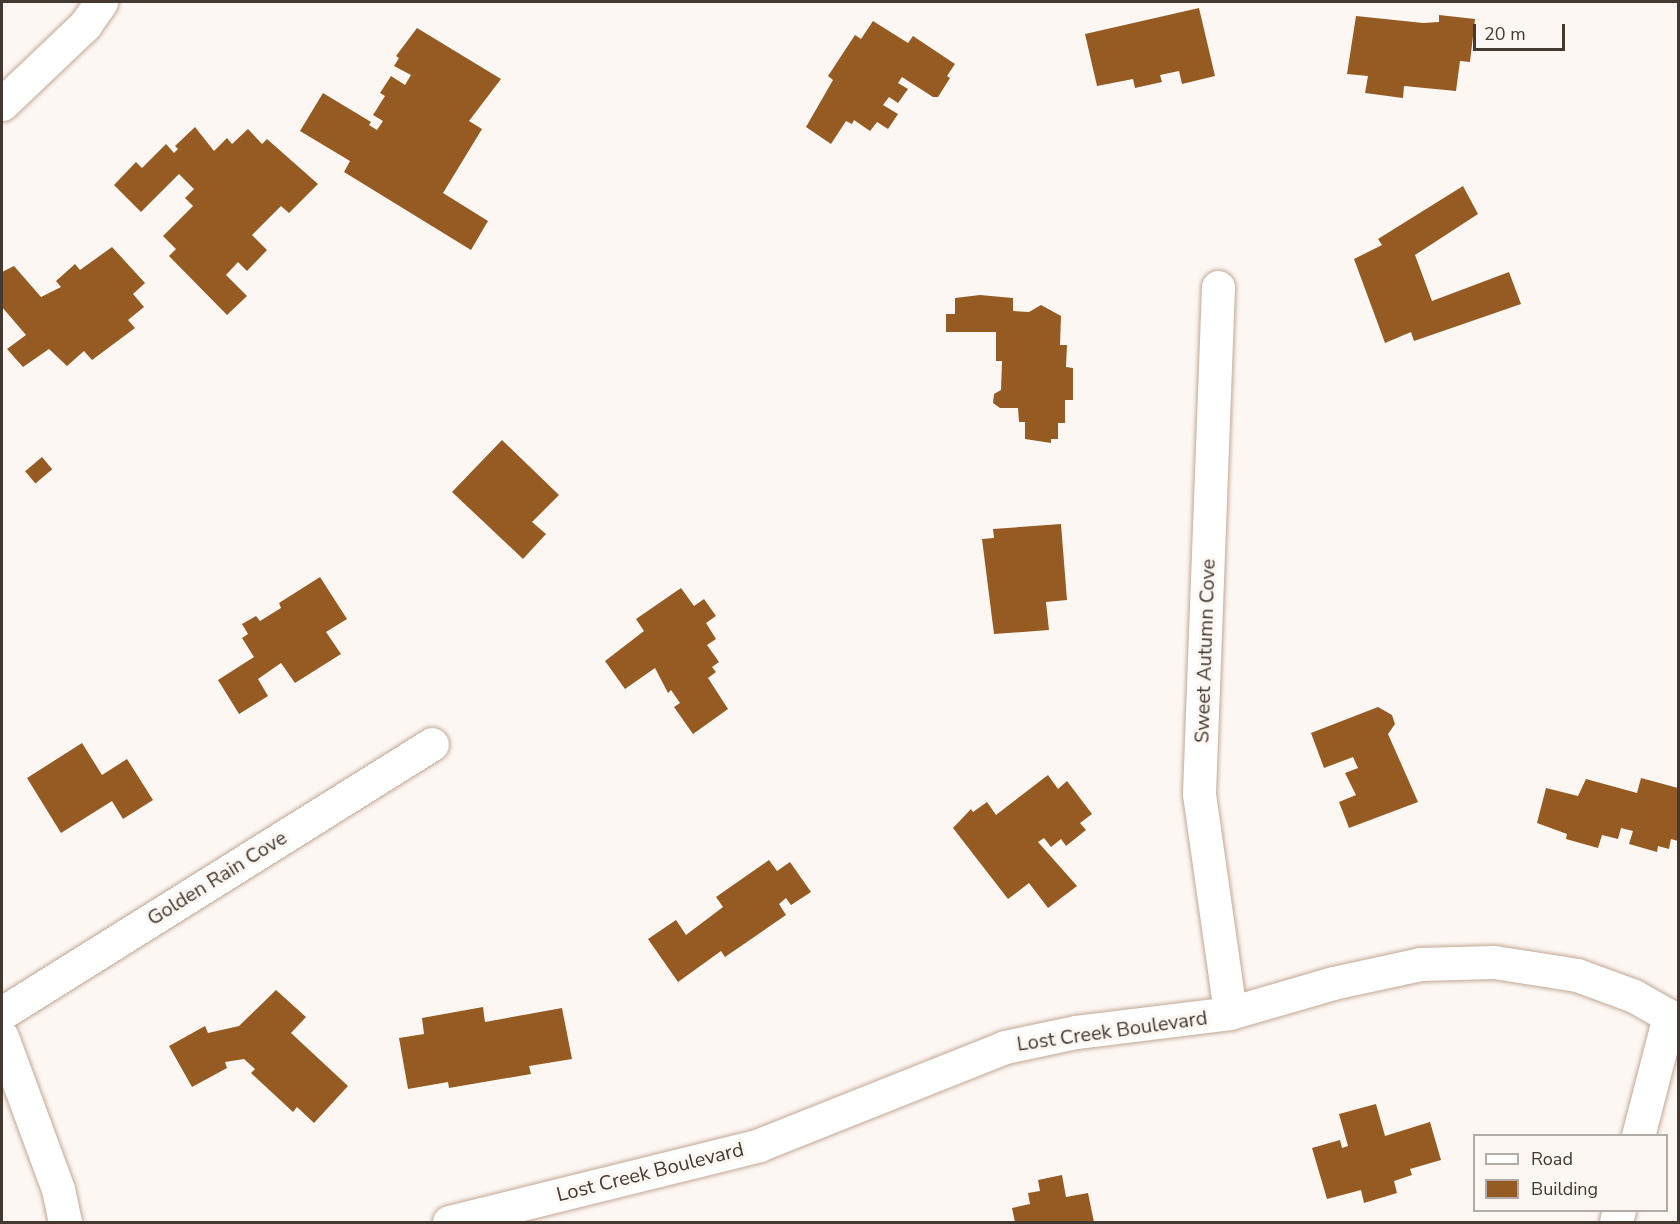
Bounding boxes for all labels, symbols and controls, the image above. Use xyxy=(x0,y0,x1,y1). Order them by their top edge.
scale bar xyxy=(1476,12,1568,50)
text: 20 m xyxy=(1484,22,1526,46)
street label: Sweet Autumn Cove xyxy=(1190,558,1220,744)
street label: Golden Rain Cove xyxy=(143,825,291,931)
street label: Lost Creek Boulevard xyxy=(1015,1006,1209,1056)
legend xyxy=(1473,1134,1668,1212)
street label: Lost Creek Boulevard xyxy=(554,1137,746,1207)
text: Road xyxy=(1531,1147,1573,1171)
text: Building xyxy=(1531,1177,1598,1201)

